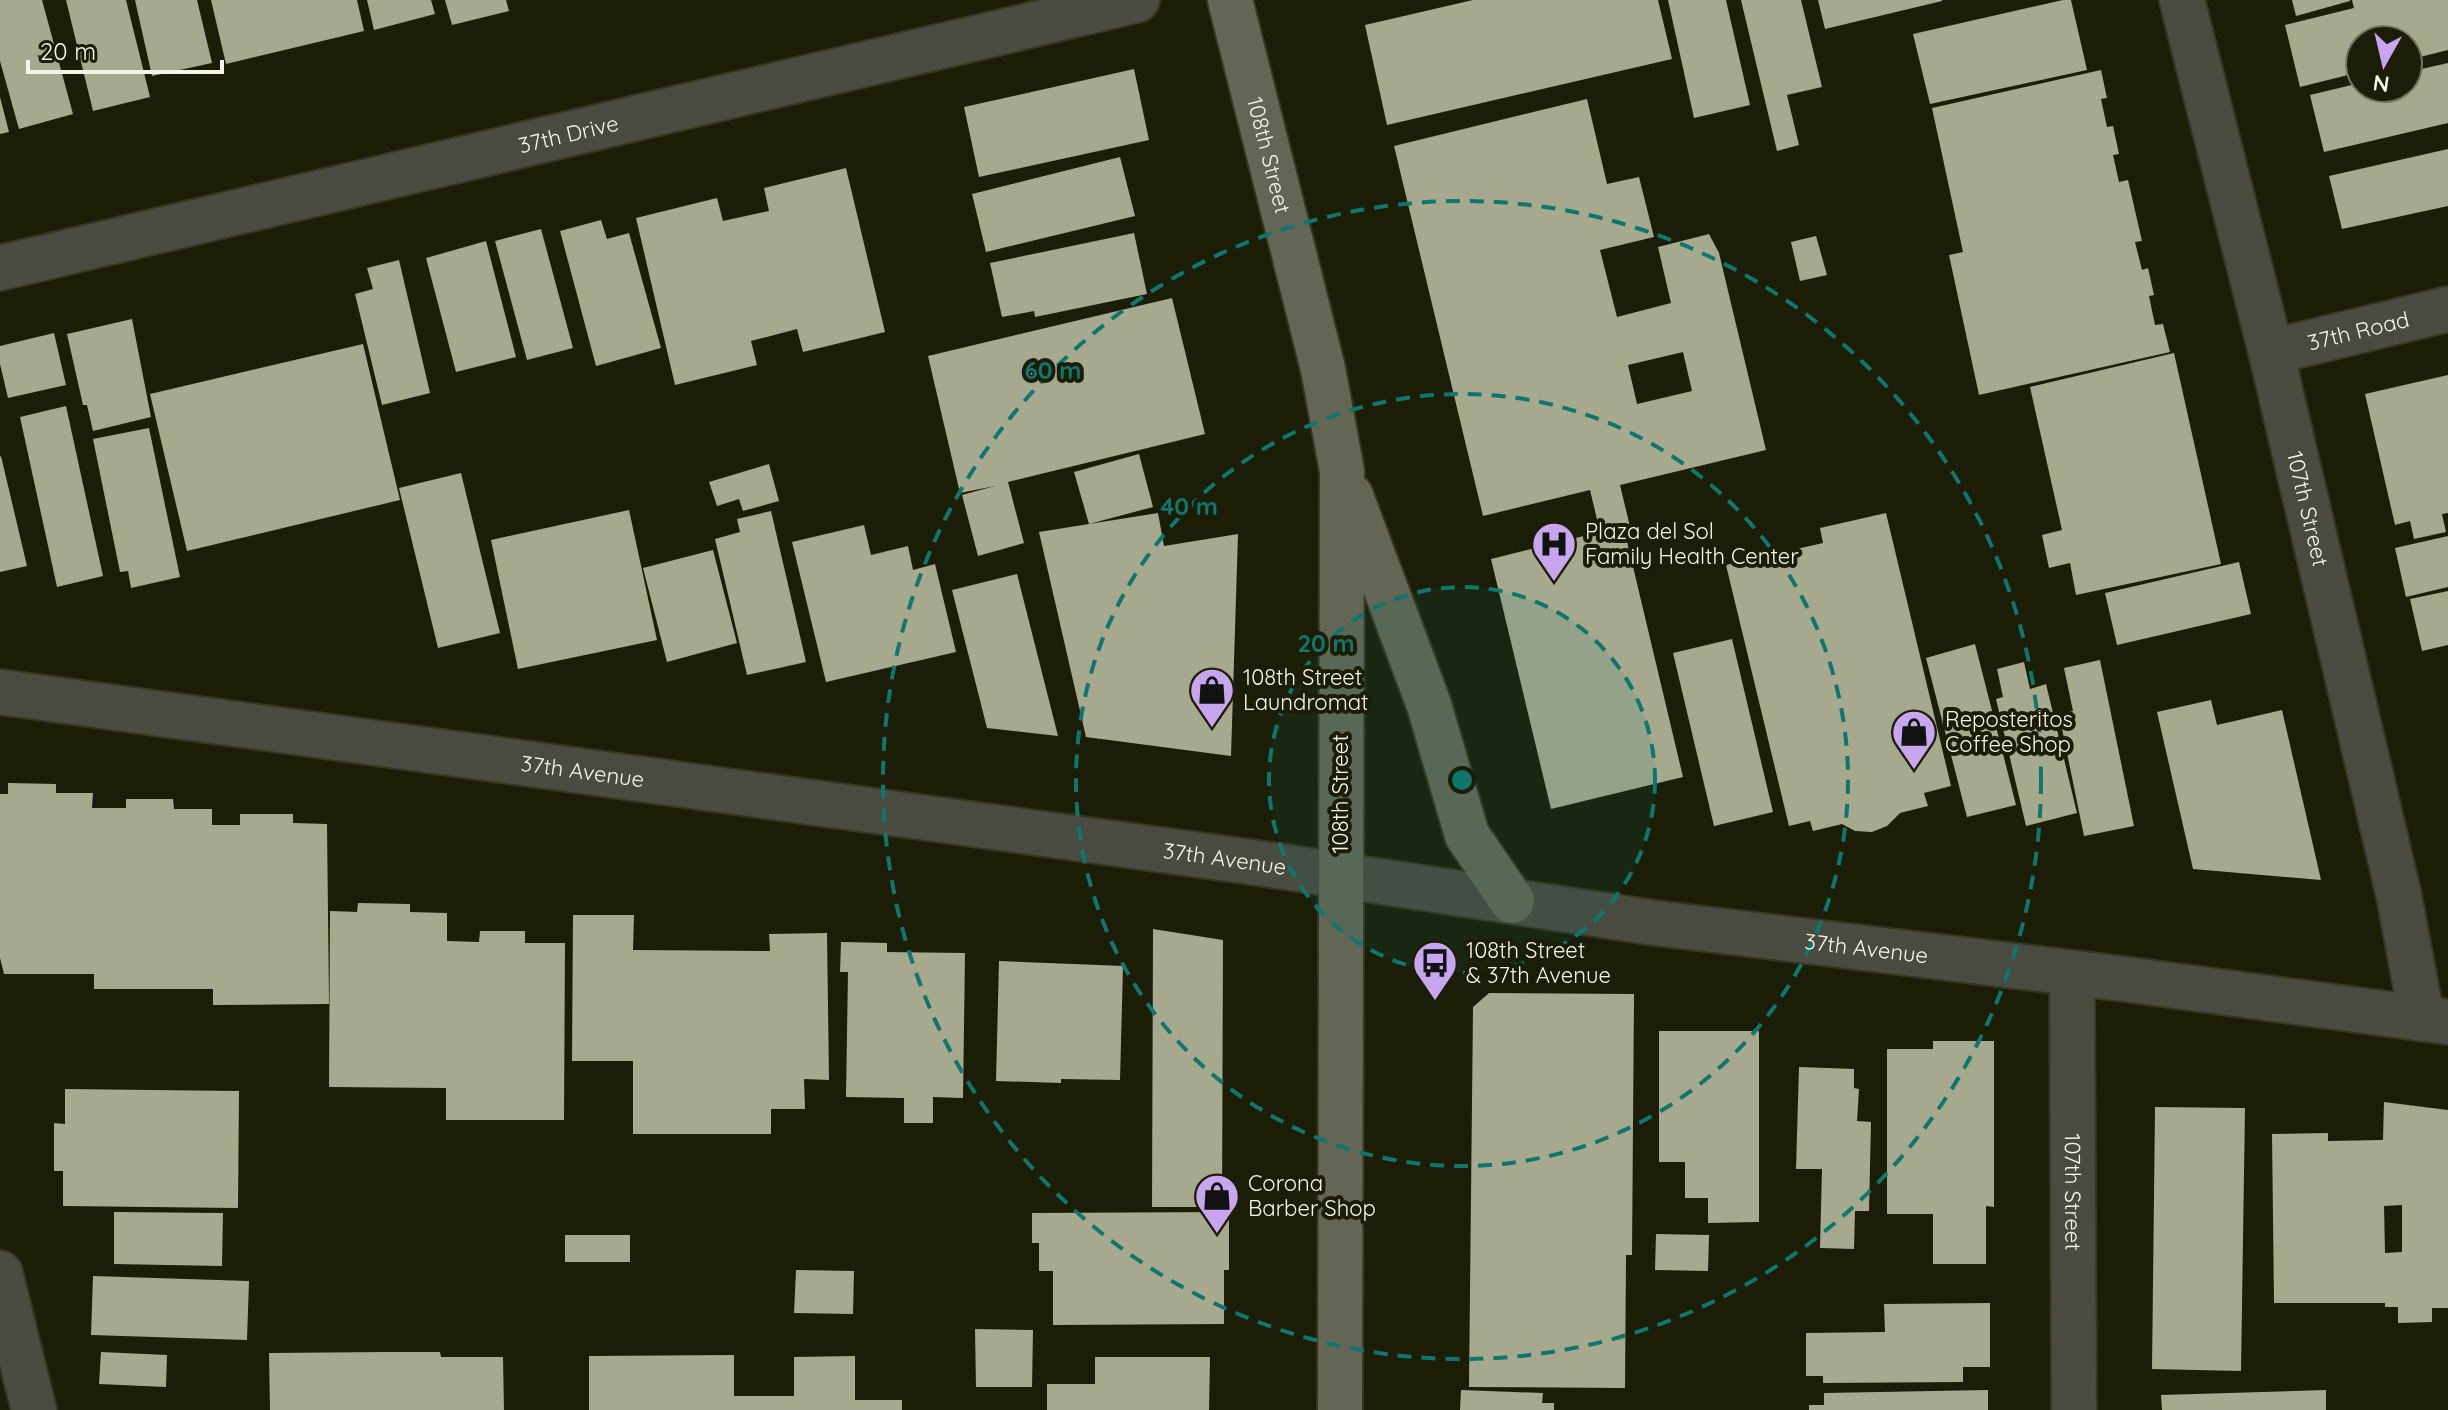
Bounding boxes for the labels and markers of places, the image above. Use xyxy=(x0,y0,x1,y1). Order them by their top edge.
place label: Plaza del Sol Family Health Center xyxy=(1585,517,1799,570)
hospital icon: Plaza del Sol Family Health Center xyxy=(1530,520,1578,583)
place label: 108th Street Laundromat xyxy=(1243,663,1369,716)
shop icon: 108th Street Laundromat xyxy=(1188,666,1236,729)
place label: Reposteritos Coffee Shop xyxy=(1945,705,2073,758)
shop icon: Reposteritos Coffee Shop xyxy=(1890,708,1938,771)
centre of rings xyxy=(1448,766,1476,794)
place label: 108th Street & 37th Avenue xyxy=(1466,936,1611,989)
bus stop icon: 108th Street & 37th Avenue xyxy=(1411,939,1459,1002)
place label: Corona Barber Shop xyxy=(1248,1169,1376,1222)
shop icon: Corona Barber Shop xyxy=(1193,1172,1241,1235)

